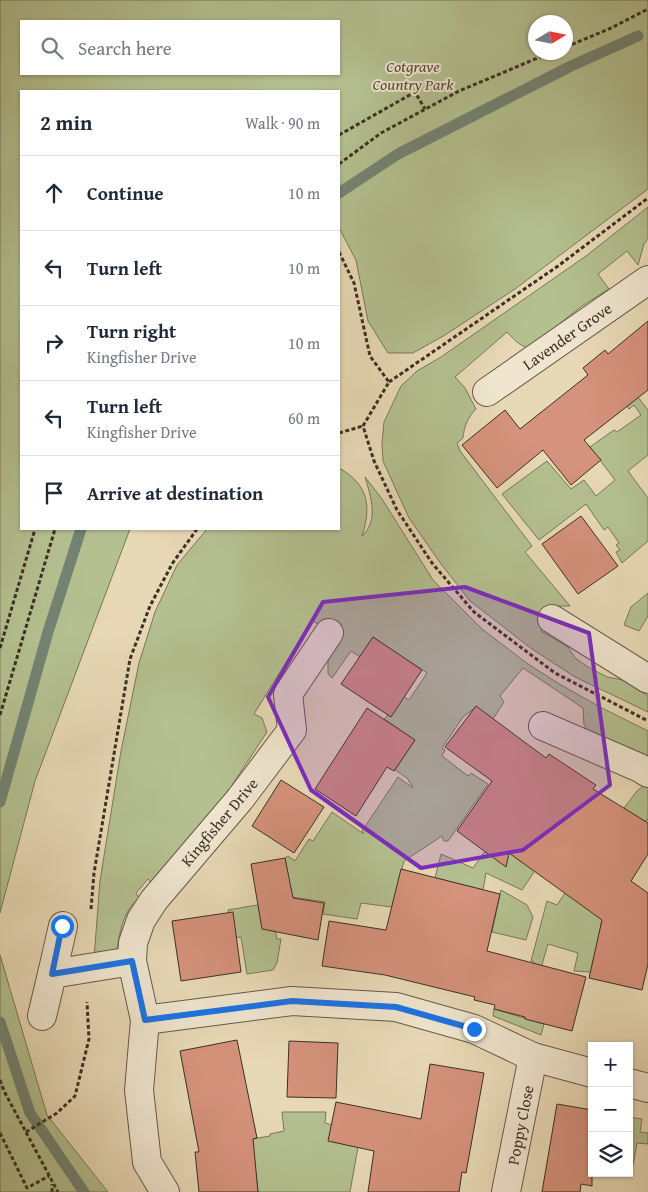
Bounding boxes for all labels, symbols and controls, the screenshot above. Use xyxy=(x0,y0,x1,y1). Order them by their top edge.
north arrow xyxy=(528,15,573,60)
search box xyxy=(20,20,340,75)
icon: search xyxy=(38,34,66,62)
text: Search here xyxy=(78,34,172,62)
park label: Cotgrave Country Park xyxy=(372,54,454,96)
text: 2 min xyxy=(40,107,92,138)
text: Walk · 90 m xyxy=(245,111,320,135)
icon: ahead xyxy=(40,179,68,207)
text: Continue xyxy=(87,179,164,207)
text: 10 m xyxy=(288,181,320,205)
icon: left xyxy=(40,254,68,282)
text: Turn left xyxy=(87,254,162,282)
text: 10 m xyxy=(288,256,320,280)
street label: Lavender Grove xyxy=(517,296,617,376)
text: Turn right xyxy=(87,317,176,345)
icon: right xyxy=(40,329,68,357)
text: 10 m xyxy=(288,331,320,355)
text: Kingfisher Drive xyxy=(87,345,196,369)
text: Turn left xyxy=(87,392,162,420)
icon: left xyxy=(40,404,68,432)
text: 60 m xyxy=(288,406,320,430)
text: Kingfisher Drive xyxy=(87,420,196,444)
icon: arrive xyxy=(40,479,68,507)
text: Arrive at destination xyxy=(87,479,263,507)
street label: Kingfisher Drive xyxy=(175,772,263,872)
route start xyxy=(51,915,74,938)
route end xyxy=(463,1018,486,1041)
map controls xyxy=(588,1042,633,1177)
button: + xyxy=(588,1042,633,1087)
street label: Poppy Close xyxy=(501,1083,539,1167)
button: − xyxy=(588,1087,633,1132)
button: layers xyxy=(588,1132,633,1177)

